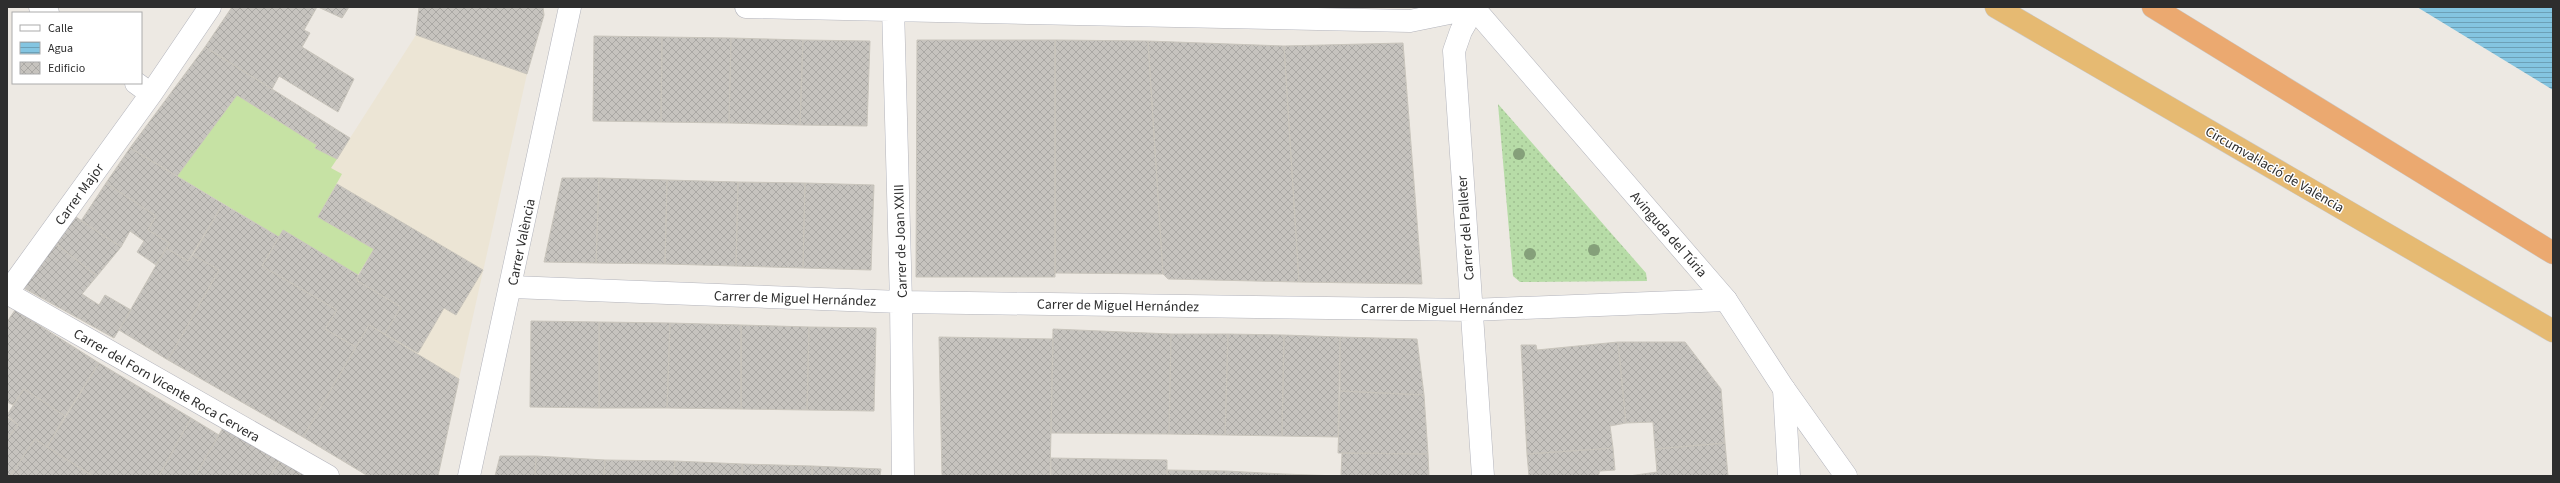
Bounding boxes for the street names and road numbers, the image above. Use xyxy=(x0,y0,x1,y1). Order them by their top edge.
street label: Circumval·lació de València xyxy=(2201,122,2348,218)
street label: Carrer Major xyxy=(50,159,109,230)
street label: Carrer del Palleter xyxy=(1452,175,1480,281)
street label: Carrer de Joan XXIII xyxy=(889,184,913,298)
street label: Avinguda del Túria xyxy=(1625,187,1711,282)
street label: Carrer València xyxy=(503,197,541,287)
street label: Carrer de Miguel Hernández xyxy=(714,286,876,312)
street label: Carrer de Miguel Hernández xyxy=(1037,295,1199,317)
street label: Carrer de Miguel Hernández xyxy=(1361,299,1523,319)
street label: Carrer del Forn Vicente Roca Cervera xyxy=(70,324,263,448)

